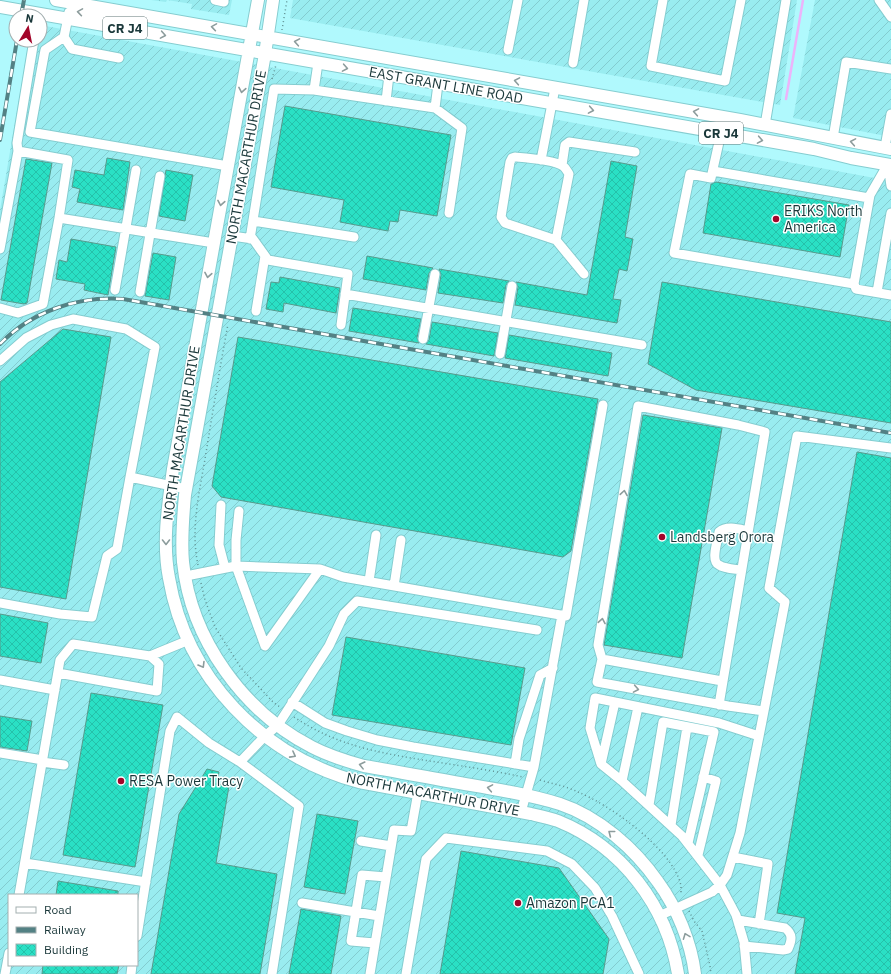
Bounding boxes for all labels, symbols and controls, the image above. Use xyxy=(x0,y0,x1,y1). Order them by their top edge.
north arrow xyxy=(8,8,48,48)
one-way arrow xyxy=(77,8,83,17)
text: N xyxy=(25,11,35,26)
road number: CR J4 xyxy=(103,17,147,39)
one-way arrow xyxy=(211,23,217,32)
one-way arrow xyxy=(159,30,166,39)
one-way arrow xyxy=(294,39,300,47)
one-way arrow xyxy=(342,63,348,72)
street label: EAST GRANT LINE ROAD xyxy=(368,63,524,107)
street label: NORTH MACARTHUR DRIVE xyxy=(222,69,270,245)
one-way arrow xyxy=(514,77,520,86)
one-way arrow xyxy=(238,86,247,93)
one-way arrow xyxy=(588,106,594,114)
one-way arrow xyxy=(693,109,700,117)
road number: CR J4 xyxy=(699,122,743,144)
one-way arrow xyxy=(757,135,763,144)
one-way arrow xyxy=(850,138,856,146)
one-way arrow xyxy=(218,200,226,206)
place label: ERIKS North America xyxy=(784,202,863,236)
marker: ERIKS North America xyxy=(771,214,781,224)
one-way arrow xyxy=(204,272,213,278)
street label: NORTH MACARTHUR DRIVE xyxy=(158,344,204,522)
one-way arrow xyxy=(619,489,628,496)
place label: Landsberg Orora xyxy=(670,528,775,546)
marker: Landsberg Orora xyxy=(657,532,667,542)
one-way arrow xyxy=(162,539,170,545)
one-way arrow xyxy=(598,618,606,624)
one-way arrow xyxy=(197,661,205,668)
one-way arrow xyxy=(633,685,639,693)
one-way arrow xyxy=(289,750,297,758)
one-way arrow xyxy=(359,762,366,770)
street label: NORTH MACARTHUR DRIVE xyxy=(345,768,521,820)
place label: RESA Power Tracy xyxy=(129,772,243,790)
marker: RESA Power Tracy xyxy=(116,776,126,786)
one-way arrow xyxy=(487,785,493,793)
one-way arrow xyxy=(608,831,615,838)
legend xyxy=(8,894,138,966)
place label: Amazon PCA1 xyxy=(526,894,615,912)
marker: Amazon PCA1 xyxy=(513,898,523,908)
text: Road xyxy=(44,902,72,917)
text: Railway xyxy=(44,922,86,937)
one-way arrow xyxy=(682,933,690,940)
text: Building xyxy=(44,942,89,957)

